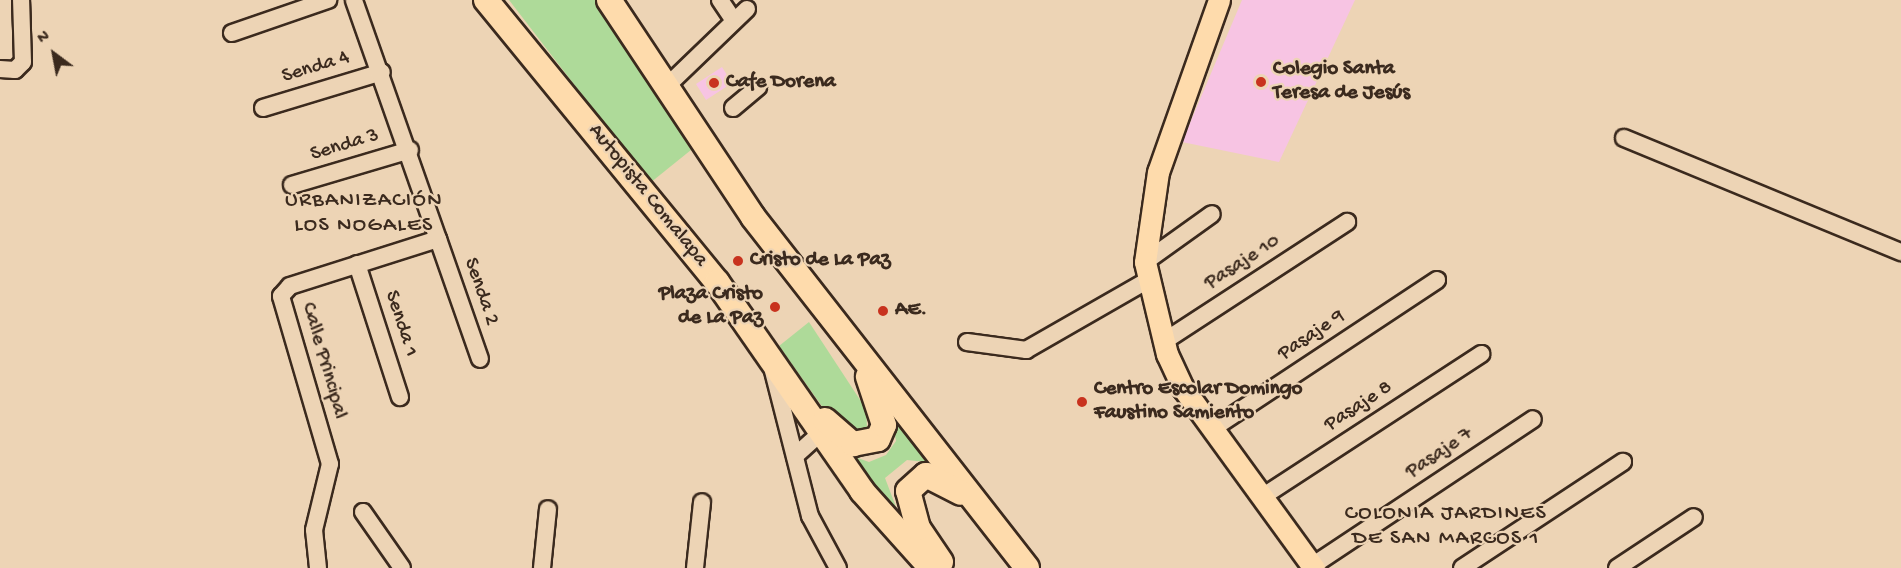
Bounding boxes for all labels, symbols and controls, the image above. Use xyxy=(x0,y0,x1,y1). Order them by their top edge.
north arrow xyxy=(24,24,84,84)
text: N xyxy=(35,27,54,49)
street label: Senda 4 xyxy=(279,46,353,90)
place label: Colegio Santa Teresa de Jesús xyxy=(1273,57,1410,107)
place label: Cafe Dorena xyxy=(726,70,836,96)
marker: Colegio Santa Teresa de Jesús xyxy=(1254,75,1268,89)
marker: Cafe Dorena xyxy=(707,76,721,90)
street label: Autopista Comalapa xyxy=(582,119,712,273)
street label: Senda 3 xyxy=(308,124,382,168)
district label: URBANIZACIÓN LOS NOGALES xyxy=(285,188,443,240)
street label: Pasaje 10 xyxy=(1201,229,1285,297)
place label: Cristo de La Paz xyxy=(750,248,890,274)
marker: Cristo de La Paz xyxy=(731,254,745,268)
street label: Senda 2 xyxy=(457,255,503,329)
place label: Plaza Cristo de La Paz xyxy=(659,282,763,332)
street label: Senda 1 xyxy=(378,288,422,360)
place label: AE. xyxy=(895,298,927,324)
street label: Calle Principal xyxy=(294,300,352,422)
marker: Plaza Cristo de La Paz xyxy=(768,300,782,314)
marker: AE. xyxy=(876,304,890,318)
street label: Pasaje 9 xyxy=(1274,305,1350,367)
street label: Pasaje 8 xyxy=(1320,376,1398,438)
place label: Centro Escolar Domingo Faustino Samiento xyxy=(1094,377,1302,427)
marker: Centro Escolar Domingo Faustino Samiento xyxy=(1075,395,1089,409)
street label: Pasaje 7 xyxy=(1402,422,1478,486)
district label: COLONIA JARDINES DE SAN MARCOS 1 xyxy=(1345,501,1547,552)

